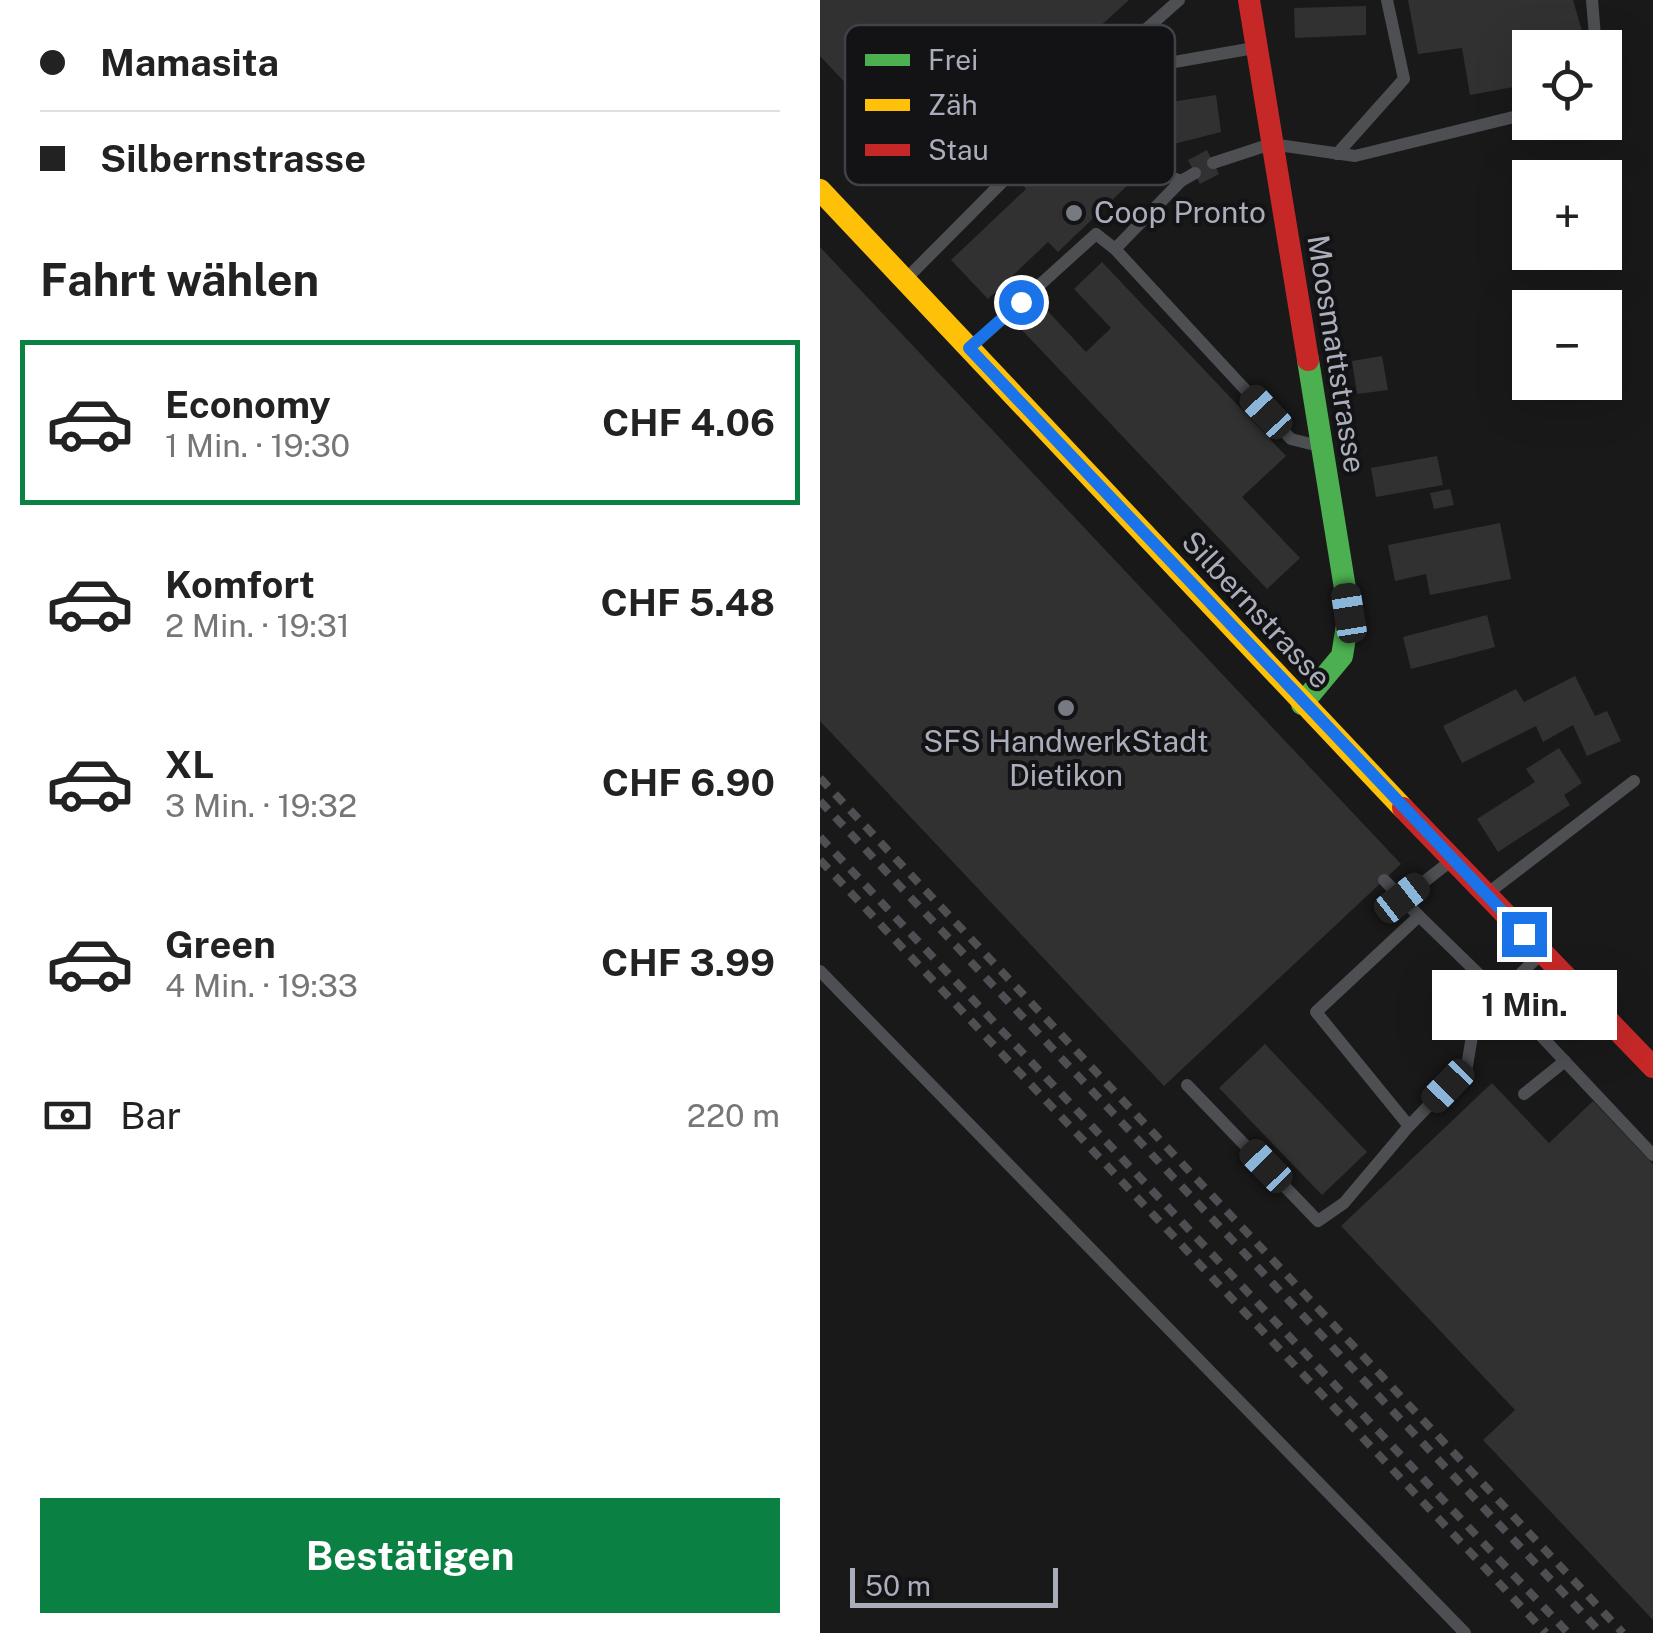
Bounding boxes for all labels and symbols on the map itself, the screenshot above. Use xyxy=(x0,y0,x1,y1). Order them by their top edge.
legend xyxy=(845,25,1175,185)
text: Frei xyxy=(928,43,978,76)
text: Zäh xyxy=(928,88,978,121)
text: Stau xyxy=(928,133,989,166)
place label: Coop Pronto xyxy=(1094,194,1266,230)
marker: Coop Pronto xyxy=(1063,202,1085,224)
street label: Moosmattstrasse xyxy=(1300,232,1374,475)
route start xyxy=(999,280,1044,325)
car xyxy=(1235,380,1297,444)
street label: Silbernstrasse xyxy=(1175,523,1339,695)
car xyxy=(1329,581,1369,645)
marker: SFS HandwerkStadt Dietikon xyxy=(1055,697,1077,719)
place label: SFS HandwerkStadt Dietikon xyxy=(923,723,1209,793)
car xyxy=(1369,868,1435,928)
route end xyxy=(1502,912,1547,957)
callout: 1 Min. xyxy=(1432,969,1616,1039)
car xyxy=(1416,1054,1480,1118)
car xyxy=(1234,1134,1298,1198)
scale bar xyxy=(850,1563,1058,1608)

